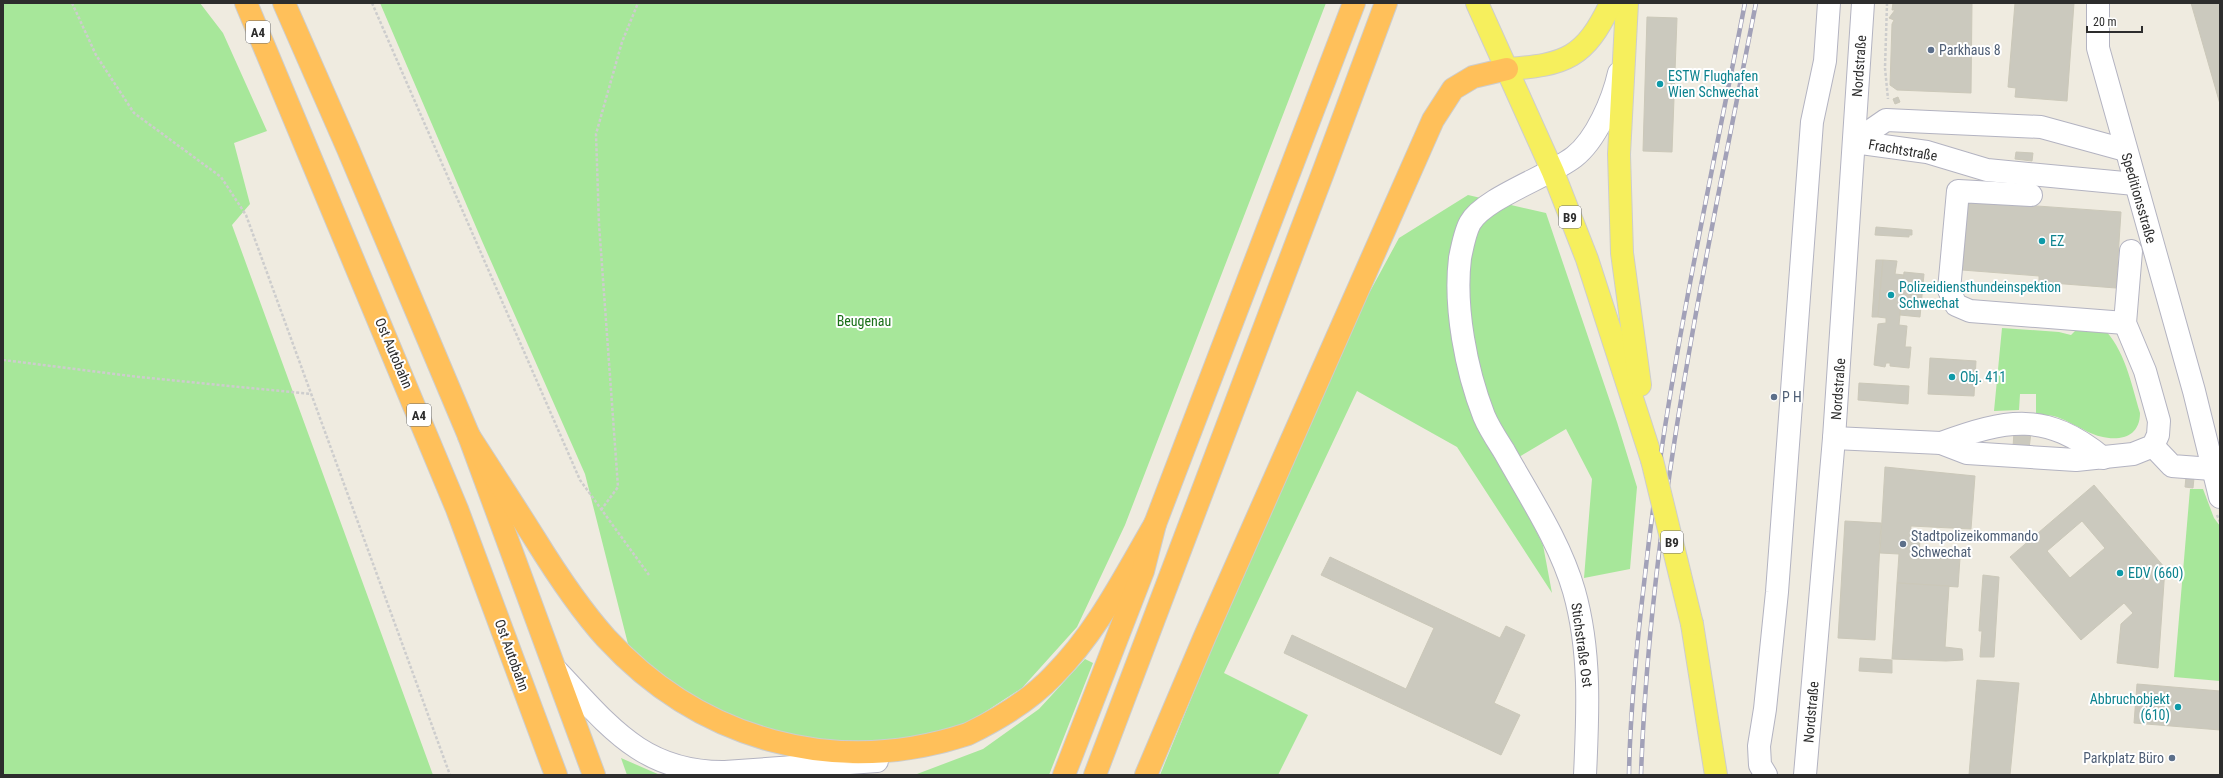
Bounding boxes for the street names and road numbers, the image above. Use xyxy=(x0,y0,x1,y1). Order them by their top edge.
road number: A4 xyxy=(246,21,270,43)
street label: Nordstraße xyxy=(1849,34,1869,97)
street label: Frachtstraße xyxy=(1867,136,1939,164)
street label: Speditionsstraße xyxy=(2118,151,2160,246)
road number: B9 xyxy=(1559,206,1581,228)
street label: Ost Autobahn xyxy=(372,315,416,391)
street label: Nordstraße xyxy=(1828,357,1848,420)
road number: A4 xyxy=(407,404,431,426)
road number: B9 xyxy=(1661,531,1683,553)
street label: Stichstraße Ost xyxy=(1568,602,1596,688)
street label: Ost Autobahn xyxy=(492,617,532,693)
street label: Nordstraße xyxy=(1800,680,1822,744)

